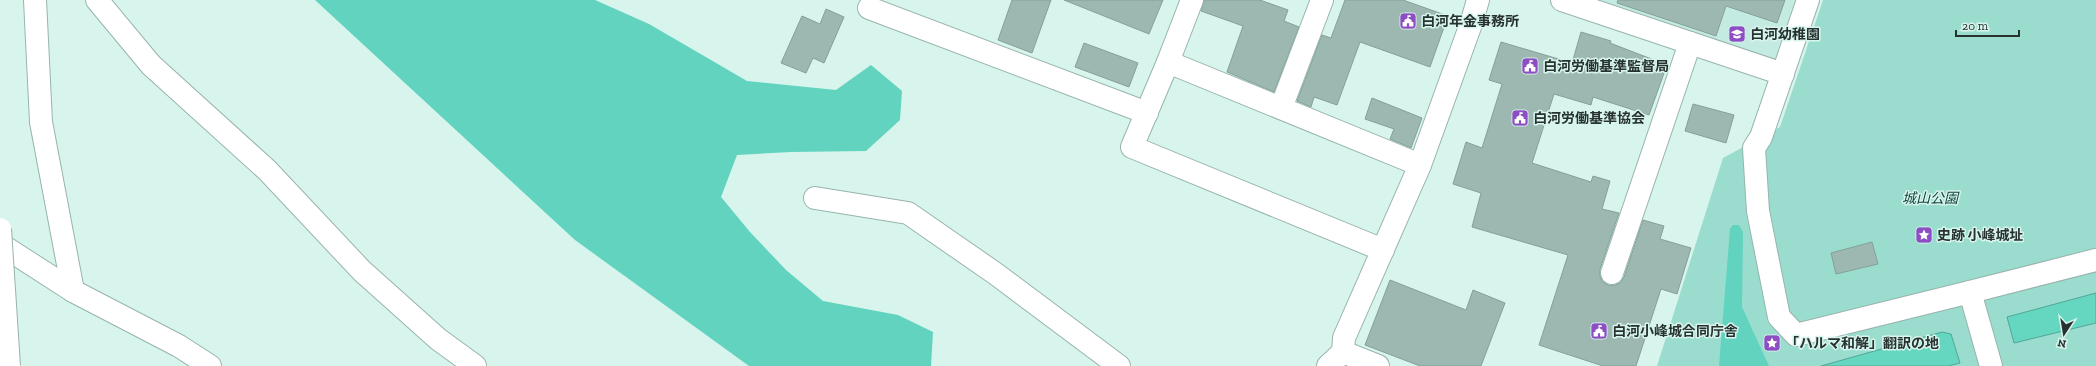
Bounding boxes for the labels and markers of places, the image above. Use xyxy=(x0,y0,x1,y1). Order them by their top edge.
public building icon: 白河年金事務所 xyxy=(1398,11,1418,31)
place label: 白河年金事務所 xyxy=(1421,13,1519,30)
school or university icon: 白河幼稚園 xyxy=(1727,24,1747,44)
place label: 白河幼稚園 xyxy=(1750,26,1820,43)
public building icon: 白河労働基準監督局 xyxy=(1520,56,1540,76)
place label: 白河労働基準監督局 xyxy=(1543,58,1669,75)
public building icon: 白河労働基準協会 xyxy=(1510,108,1530,128)
place label: 白河労働基準協会 xyxy=(1533,110,1645,127)
place icon: 史跡 小峰城址 xyxy=(1914,225,1934,245)
place label: 史跡 小峰城址 xyxy=(1937,227,2024,244)
public building icon: 白河小峰城合同庁舎 xyxy=(1589,321,1609,341)
place label: 白河小峰城合同庁舎 xyxy=(1612,323,1738,340)
place icon: 「ハルマ和解」翻訳の地 xyxy=(1762,333,1782,353)
place label: 「ハルマ和解」翻訳の地 xyxy=(1785,335,1939,352)

